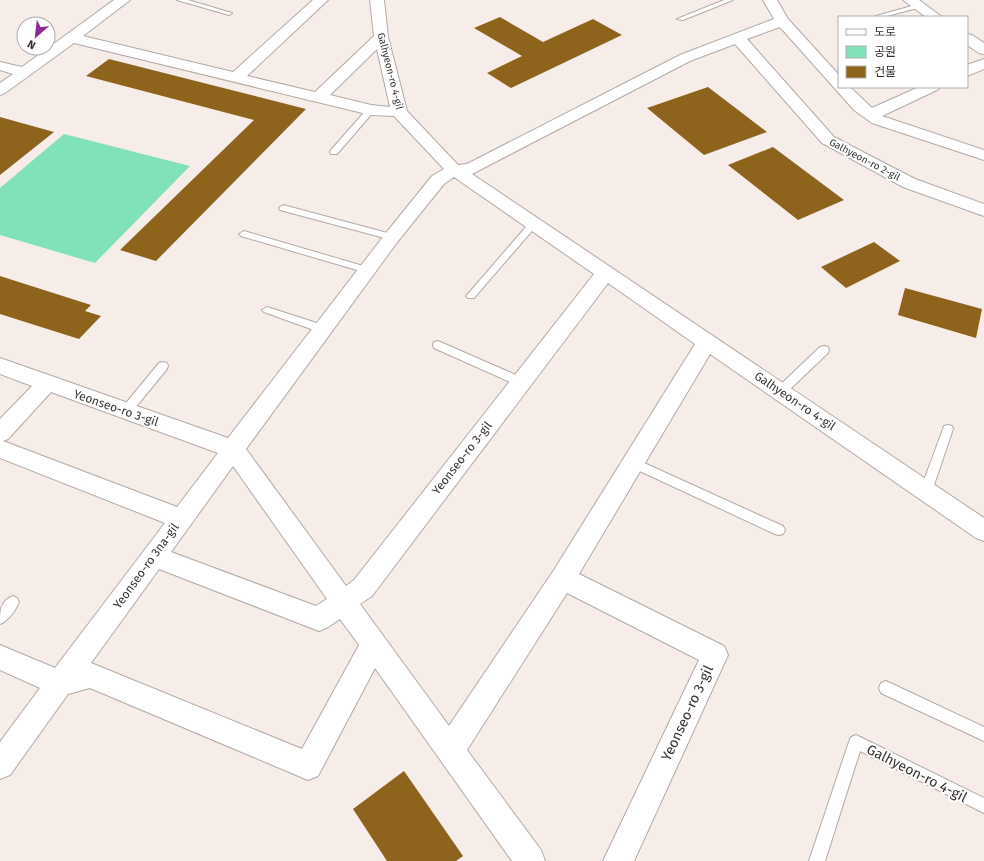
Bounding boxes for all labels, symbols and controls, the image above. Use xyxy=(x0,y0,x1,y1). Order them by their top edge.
north arrow xyxy=(16,16,56,56)
legend xyxy=(838,16,968,88)
text: 도로 xyxy=(874,25,896,39)
street label: Galhyeon-ro 4-gil xyxy=(375,32,405,111)
text: N xyxy=(25,37,38,52)
text: 공원 xyxy=(874,45,896,59)
text: 건물 xyxy=(874,65,896,79)
street label: Galhyeon-ro 2-gil xyxy=(827,136,902,184)
street label: Galhyeon-ro 4-gil xyxy=(752,369,838,434)
street label: Yeonseo-ro 3-gil xyxy=(72,387,161,429)
street label: Yeonseo-ro 3-gil xyxy=(429,418,495,497)
street label: Yeonseo-ro 3na-gil xyxy=(110,520,182,612)
street label: Yeonseo-ro 3-gil xyxy=(658,663,717,764)
street label: Galhyeon-ro 4-gil xyxy=(864,741,970,806)

